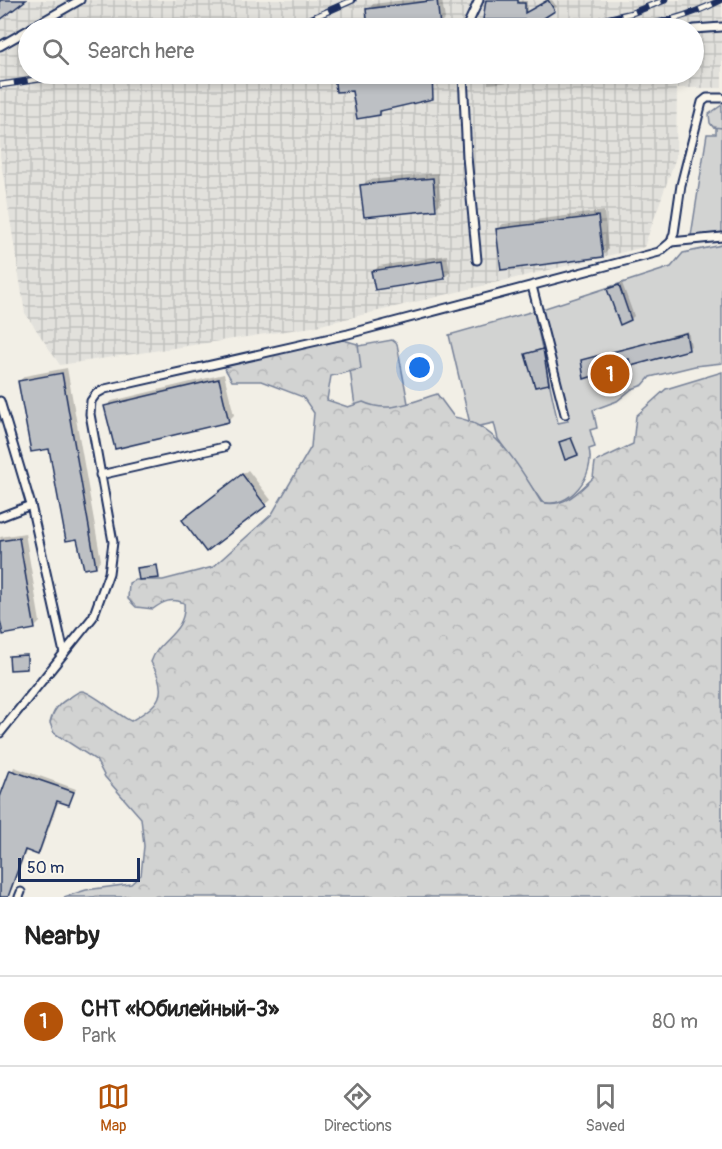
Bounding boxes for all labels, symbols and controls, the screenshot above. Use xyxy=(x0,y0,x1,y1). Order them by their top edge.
search box xyxy=(18,18,704,84)
icon: search xyxy=(39,35,72,68)
text: Search here xyxy=(87,37,194,65)
pin: 1 xyxy=(590,352,630,397)
your location xyxy=(405,353,434,382)
scale bar xyxy=(18,855,140,882)
text: 50 m xyxy=(27,858,64,878)
text: Nearby xyxy=(24,920,100,952)
text: СНТ «Юбилейный-3» xyxy=(81,995,279,1023)
text: 1 xyxy=(40,1009,47,1034)
text: 80 m xyxy=(652,1009,698,1034)
text: Park xyxy=(81,1023,116,1048)
tab: Map xyxy=(97,1080,130,1136)
tab: Directions xyxy=(324,1080,392,1136)
tab: Saved xyxy=(585,1080,625,1136)

